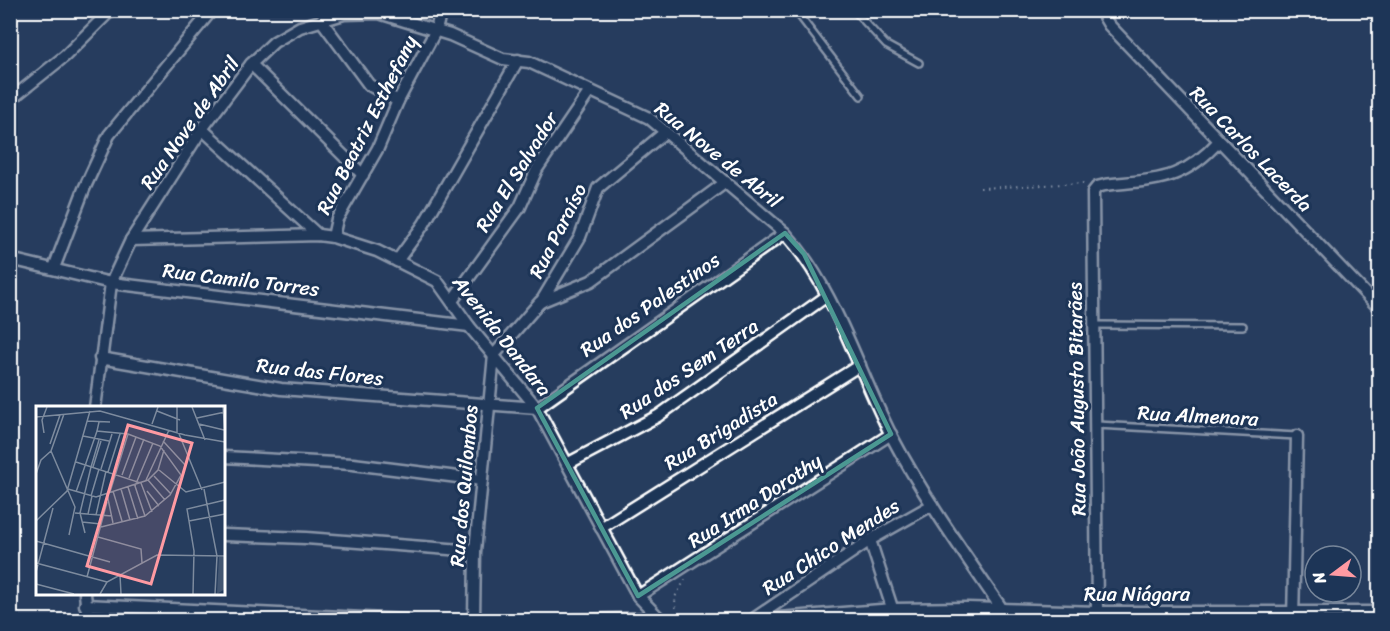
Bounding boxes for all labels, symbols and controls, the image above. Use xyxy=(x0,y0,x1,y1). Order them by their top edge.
street label: Rua Beatriz Esthefany xyxy=(307,28,428,221)
street label: Rua Nove de Abril xyxy=(131,48,250,197)
street label: Rua Carlos Lacerda xyxy=(1181,77,1321,221)
street label: Rua Nove de Abril xyxy=(646,92,791,219)
street label: Rua El Salvador xyxy=(466,103,569,239)
street label: Rua Paraíso xyxy=(519,177,597,285)
street label: Rua dos Palestinos xyxy=(572,243,728,367)
street label: Rua Camilo Torres xyxy=(161,253,322,307)
street label: Avenida Dandara xyxy=(443,267,561,404)
street label: Rua João Augusto Bitarães xyxy=(1057,281,1097,516)
street label: Rua dos Sem Terra xyxy=(612,309,766,429)
street label: Rua das Flores xyxy=(255,348,386,396)
street label: Rua Brigadista xyxy=(657,382,785,480)
street label: Rua Almenara xyxy=(1137,395,1260,437)
street label: Rua dos Quilombos xyxy=(440,403,489,568)
inset map xyxy=(36,406,225,595)
street label: Rua Irma Dorothy xyxy=(681,444,830,558)
street label: Rua Chico Mendes xyxy=(755,489,908,605)
north arrow xyxy=(1303,544,1363,604)
text: N xyxy=(1303,568,1335,588)
street label: Rua Niágara xyxy=(1084,577,1191,612)

